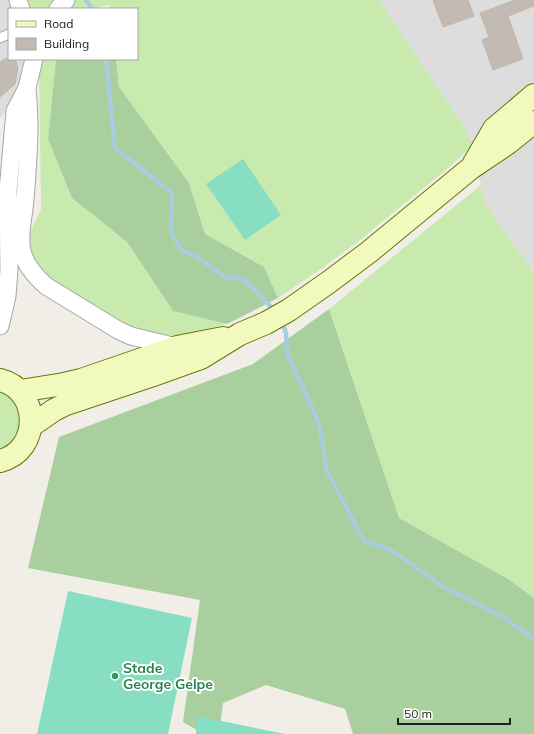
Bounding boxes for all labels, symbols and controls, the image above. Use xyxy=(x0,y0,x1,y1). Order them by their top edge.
legend xyxy=(8,8,138,60)
text: Road xyxy=(44,16,73,31)
text: Building xyxy=(44,36,89,51)
place label: Stade George Gelpe xyxy=(123,659,213,693)
marker: Stade George Gelpe xyxy=(110,671,120,681)
scale bar xyxy=(398,700,510,726)
text: 50 m xyxy=(404,706,432,721)

